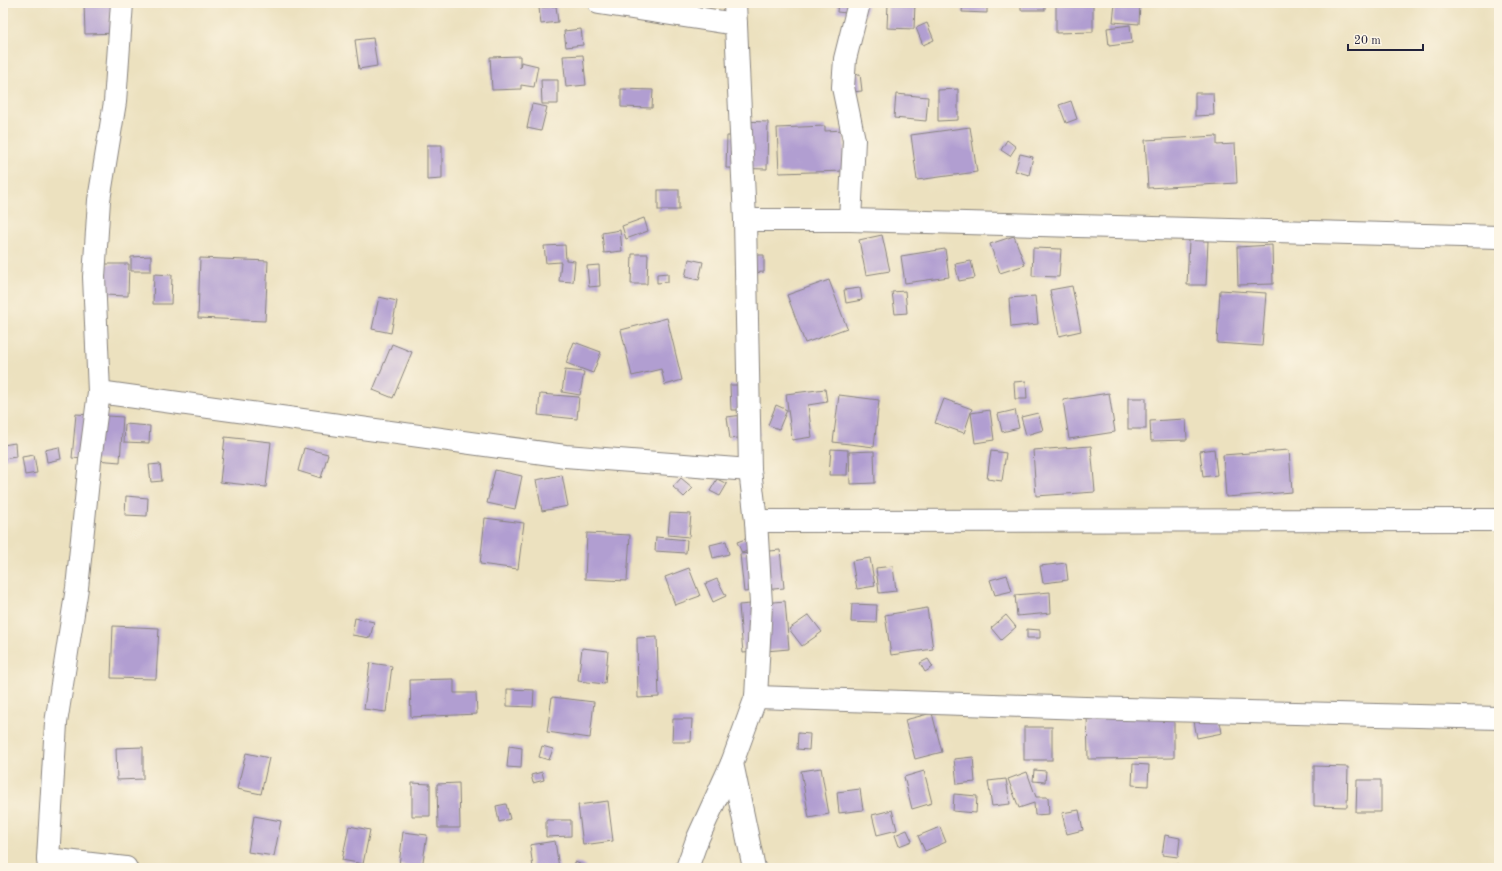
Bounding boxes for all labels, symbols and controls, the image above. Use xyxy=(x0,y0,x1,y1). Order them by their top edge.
scale bar xyxy=(1348,26,1423,52)
text: 20 m xyxy=(1354,35,1381,47)

